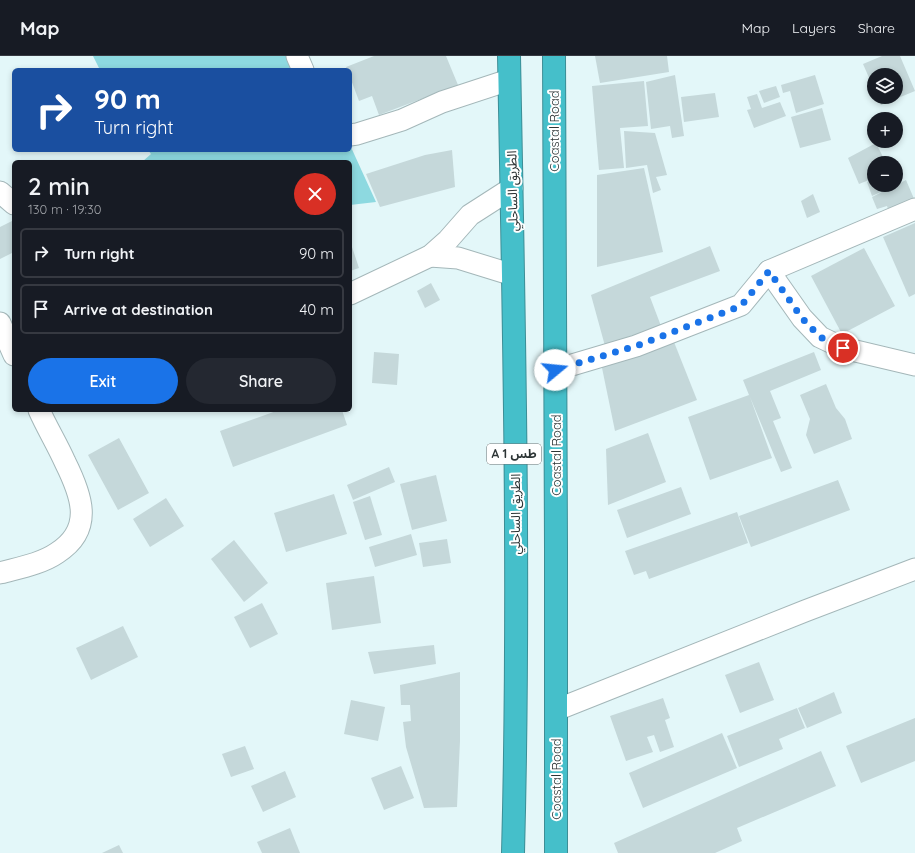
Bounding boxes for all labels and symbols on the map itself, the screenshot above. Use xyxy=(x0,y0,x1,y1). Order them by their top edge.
street label: Coastal Road xyxy=(546,90,562,172)
street label: الطريق الساحلي xyxy=(503,150,524,232)
pin xyxy=(826,331,860,365)
position arrow xyxy=(534,349,576,391)
street label: Coastal Road xyxy=(548,414,564,496)
road number: A 1 طس xyxy=(487,444,541,464)
street label: الطريق الساحلي xyxy=(507,474,526,554)
street label: Coastal Road xyxy=(548,738,564,820)

